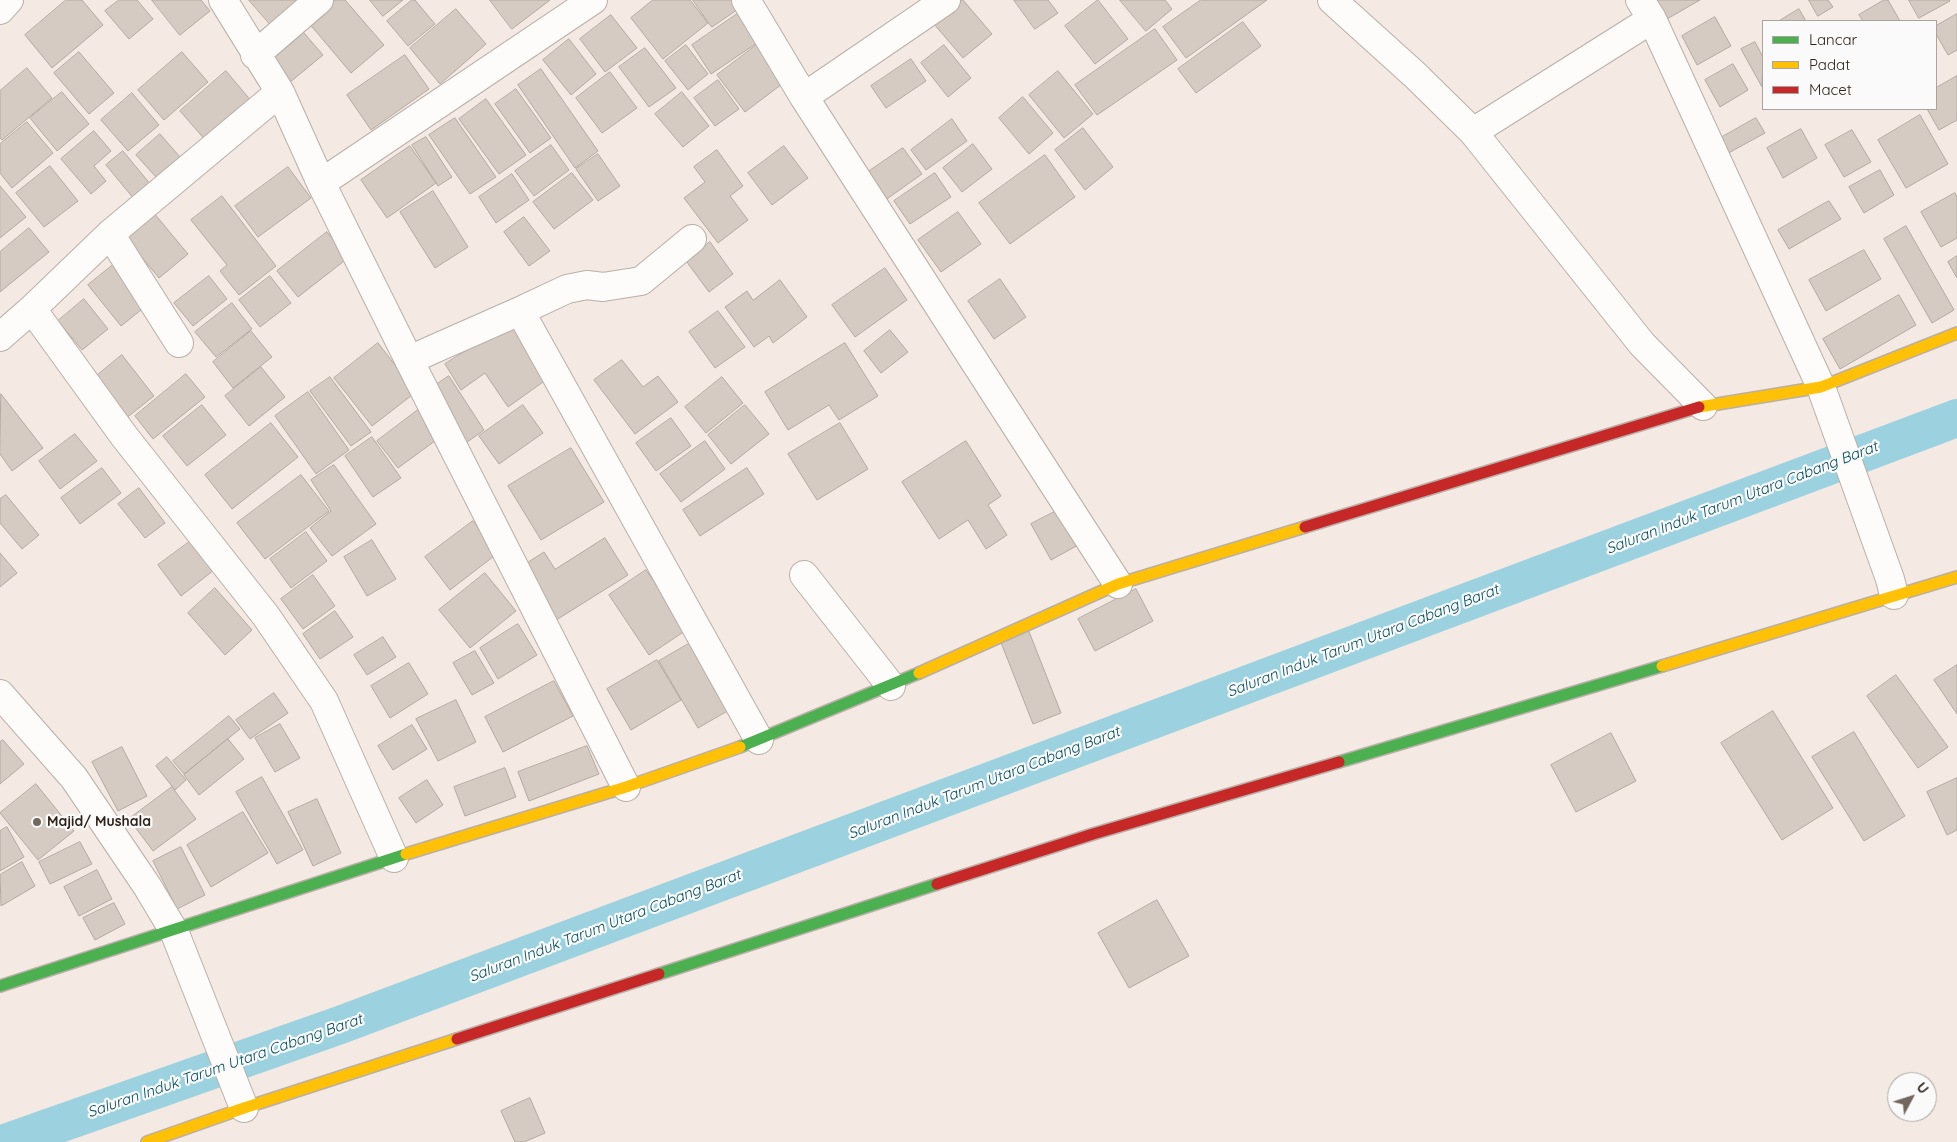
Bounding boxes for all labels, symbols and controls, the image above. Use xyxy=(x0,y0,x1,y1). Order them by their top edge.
legend xyxy=(1762,20,1937,110)
text: Lancar xyxy=(1809,30,1857,49)
text: Padat xyxy=(1809,55,1850,74)
text: Macet xyxy=(1809,80,1852,99)
water label: Saluran Induk Tarum Utara Cabang Barat xyxy=(1604,438,1880,558)
water label: Saluran Induk Tarum Utara Cabang Barat xyxy=(1225,581,1501,701)
water label: Saluran Induk Tarum Utara Cabang Barat xyxy=(846,723,1122,843)
place label: Majid/ Mushala xyxy=(47,814,151,830)
marker: Majid/ Mushala xyxy=(31,816,43,828)
water label: Saluran Induk Tarum Utara Cabang Barat xyxy=(467,866,743,986)
water label: Saluran Induk Tarum Utara Cabang Barat xyxy=(85,1010,365,1122)
north arrow xyxy=(1887,1072,1937,1122)
text: U xyxy=(1913,1078,1933,1098)

